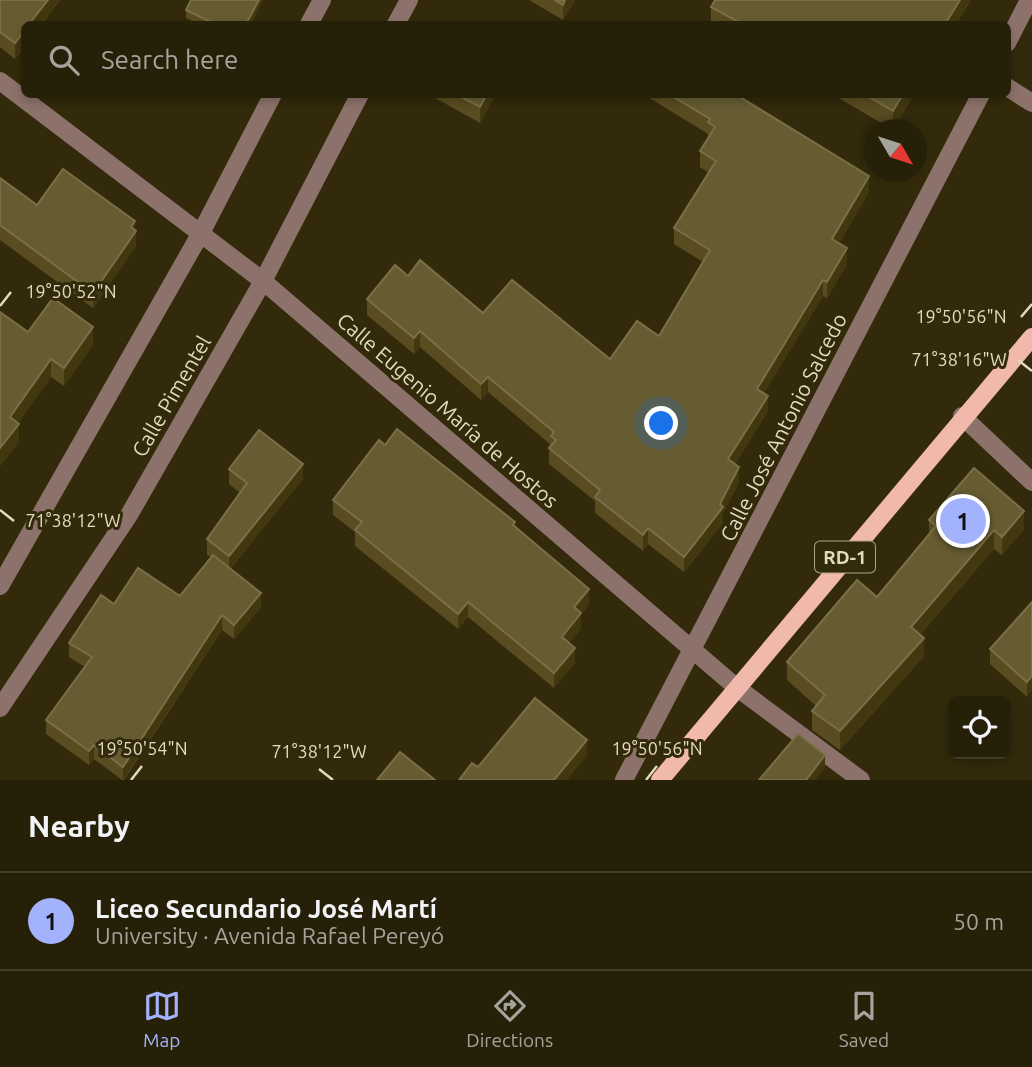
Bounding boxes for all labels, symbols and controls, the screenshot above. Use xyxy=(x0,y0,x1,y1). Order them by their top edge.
search box xyxy=(21,21,1011,98)
icon: search xyxy=(45,41,83,79)
text: Search here xyxy=(101,45,238,74)
north arrow xyxy=(864,119,927,182)
text: 19°50'52"N xyxy=(25,281,117,301)
text: 19°50'56"N xyxy=(915,306,1007,326)
street label: Calle Eugenio María de Hostos xyxy=(333,308,563,512)
street label: Calle José Antonio Salcedo xyxy=(715,309,851,545)
street label: Calle Pimentel xyxy=(127,331,215,461)
text: 71°38'16"W xyxy=(911,349,1007,369)
your location xyxy=(644,406,678,440)
pin: 1 xyxy=(940,495,986,547)
text: 71°38'12"W xyxy=(25,510,121,530)
road number: RD-1 xyxy=(815,542,875,572)
map controls xyxy=(948,696,1011,759)
button: locate xyxy=(948,696,1011,759)
text: 19°50'54"N xyxy=(96,738,188,758)
text: 19°50'56"N xyxy=(611,738,703,758)
text: 71°38'12"W xyxy=(271,741,367,761)
text: Nearby xyxy=(28,809,130,843)
text: Liceo Secundario José Martí xyxy=(95,894,437,923)
text: 1 xyxy=(45,909,57,934)
text: 50 m xyxy=(953,909,1004,934)
text: University · Avenida Rafael Pereyó xyxy=(95,923,444,948)
tab: Map xyxy=(143,987,181,1051)
tab: Directions xyxy=(466,987,553,1051)
tab: Saved xyxy=(839,987,889,1051)

